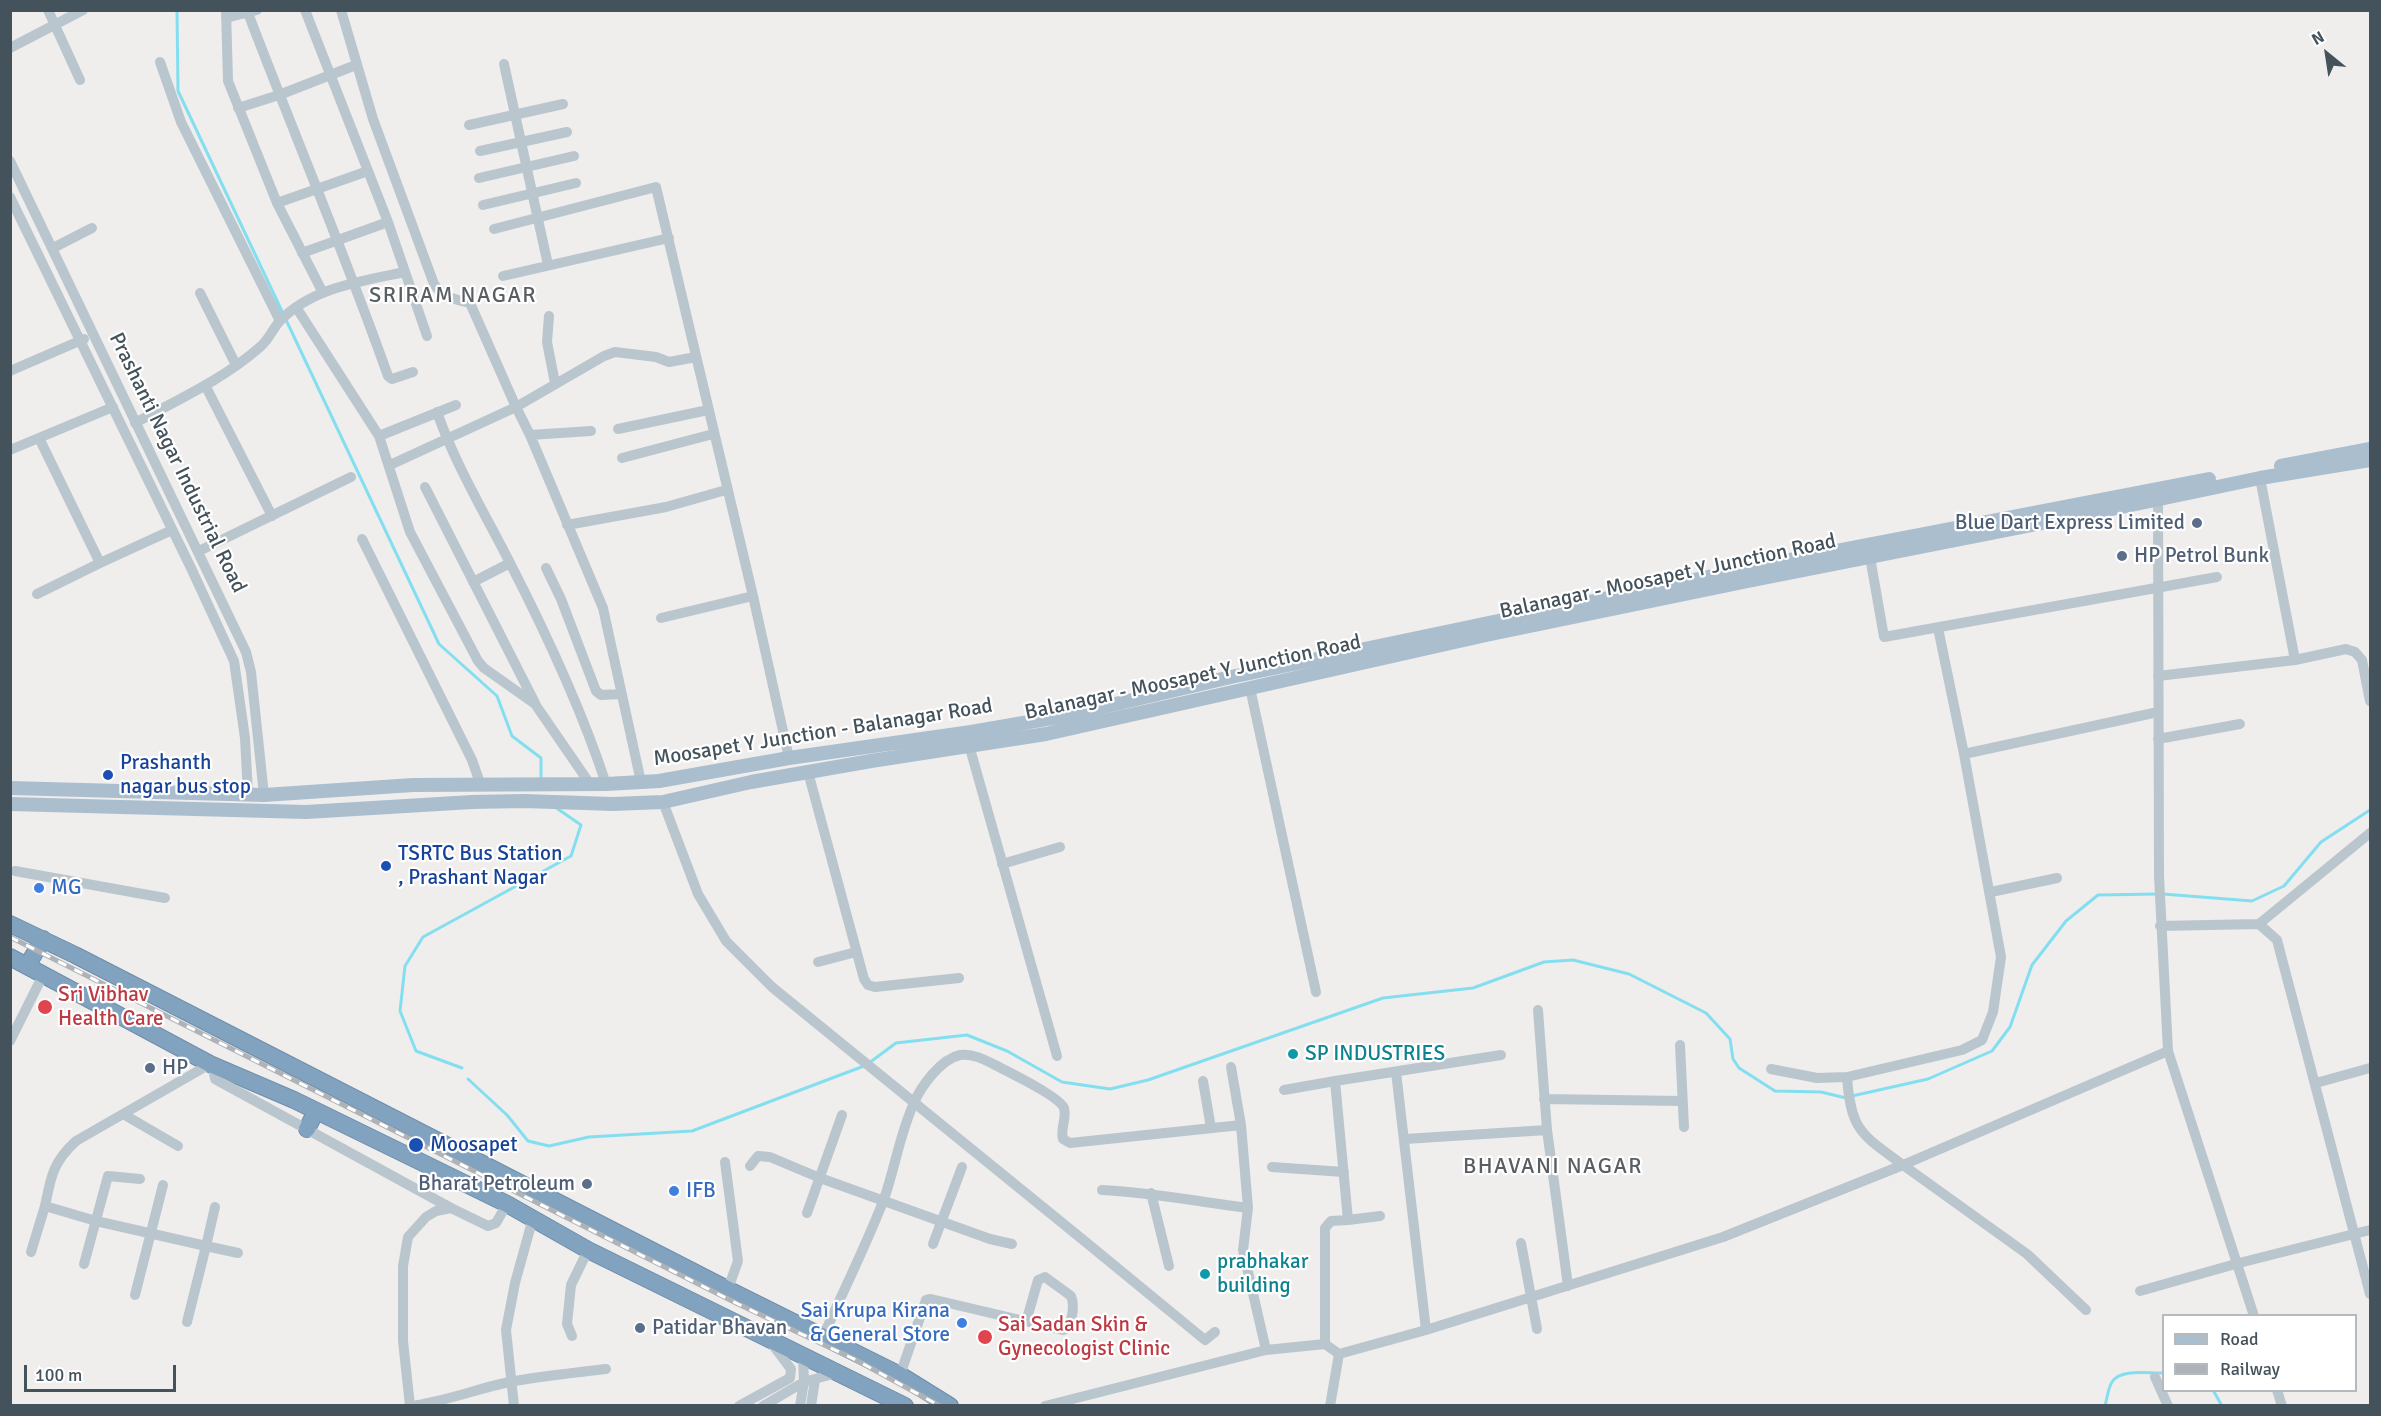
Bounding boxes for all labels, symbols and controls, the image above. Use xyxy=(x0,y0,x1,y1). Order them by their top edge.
north arrow xyxy=(2297,24,2357,84)
text: N xyxy=(2308,27,2328,50)
district label: SRIRAM NAGAR xyxy=(369,283,537,309)
street label: Prashanti Nagar Industrial Road xyxy=(103,329,251,597)
place label: Blue Dart Express Limited xyxy=(1955,510,2185,536)
marker: Blue Dart Express Limited xyxy=(2190,516,2204,530)
street label: Balanagar - Moosapet Y Junction Road xyxy=(1498,529,1838,625)
place label: HP Petrol Bunk xyxy=(2134,543,2269,569)
marker: HP Petrol Bunk xyxy=(2115,549,2129,563)
street label: Balanagar - Moosapet Y Junction Road xyxy=(1023,630,1363,726)
street label: Moosapet Y Junction - Balanagar Road xyxy=(652,694,994,772)
place label: Prashanth nagar bus stop xyxy=(120,750,251,800)
marker: Prashanth nagar bus stop xyxy=(101,768,115,782)
place label: TSRTC Bus Station , Prashant Nagar xyxy=(398,841,562,891)
marker: TSRTC Bus Station , Prashant Nagar xyxy=(379,859,393,873)
place label: MG xyxy=(51,875,81,901)
marker: MG xyxy=(32,881,46,895)
place label: Sri Vibhav Health Care xyxy=(58,982,164,1032)
marker: Sri Vibhav Health Care xyxy=(36,998,54,1016)
place label: SP INDUSTRIES xyxy=(1305,1041,1445,1067)
marker: SP INDUSTRIES xyxy=(1286,1047,1300,1061)
place label: HP xyxy=(162,1055,188,1081)
marker: HP xyxy=(143,1061,157,1075)
place label: Moosapet xyxy=(430,1132,518,1158)
marker: Moosapet xyxy=(407,1136,425,1154)
district label: BHAVANI NAGAR xyxy=(1463,1154,1643,1180)
place label: Bharat Petroleum xyxy=(418,1171,575,1197)
marker: Bharat Petroleum xyxy=(580,1177,594,1191)
place label: IFB xyxy=(686,1178,716,1204)
marker: IFB xyxy=(667,1184,681,1198)
place label: prabhakar building xyxy=(1217,1249,1308,1299)
marker: prabhakar building xyxy=(1198,1267,1212,1281)
place label: Sai Krupa Kirana & General Store xyxy=(801,1298,950,1348)
place label: Sai Sadan Skin & Gynecologist Clinic xyxy=(998,1312,1170,1362)
legend xyxy=(2162,1314,2357,1392)
place label: Patidar Bhavan xyxy=(652,1315,787,1341)
marker: Sai Krupa Kirana & General Store xyxy=(955,1316,969,1330)
marker: Patidar Bhavan xyxy=(633,1321,647,1335)
marker: Sai Sadan Skin & Gynecologist Clinic xyxy=(976,1328,994,1346)
text: Road xyxy=(2220,1328,2259,1350)
scale bar xyxy=(27,1353,178,1391)
text: Railway xyxy=(2220,1358,2280,1380)
text: 100 m xyxy=(35,1364,82,1386)

